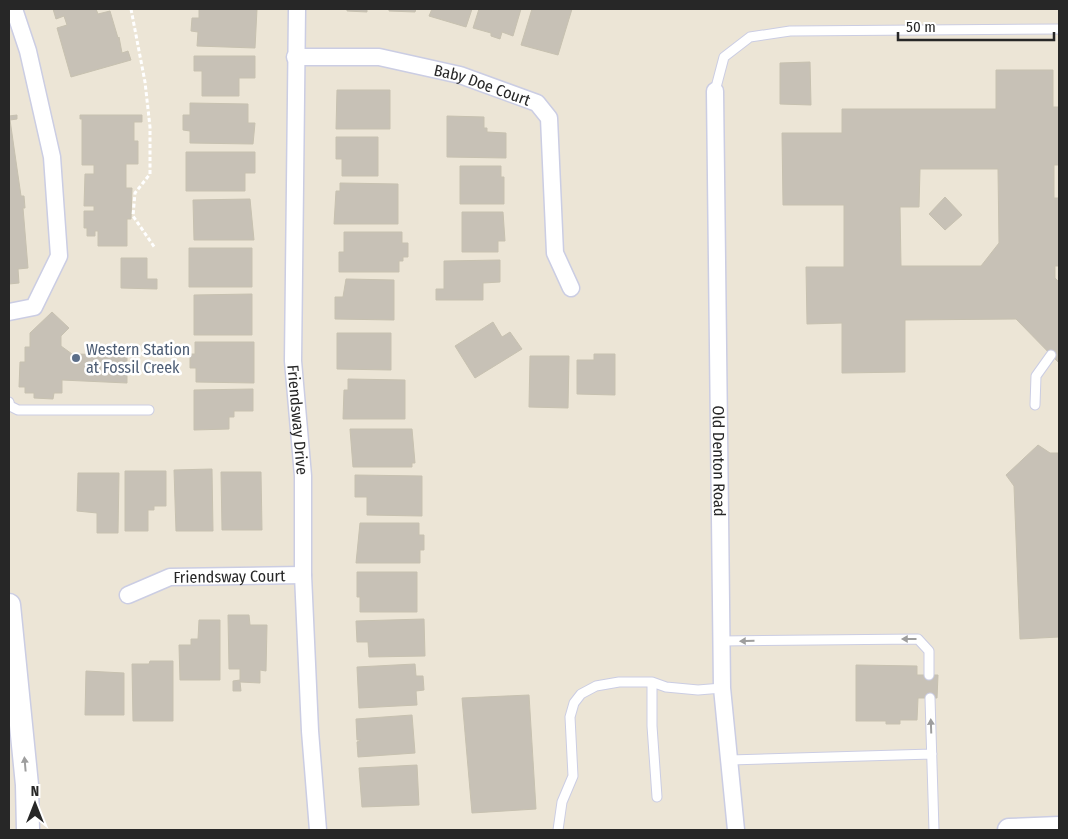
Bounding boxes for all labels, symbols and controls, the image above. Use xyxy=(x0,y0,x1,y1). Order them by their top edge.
scale bar xyxy=(898,10,1054,42)
text: 50 m xyxy=(906,18,936,36)
street label: Baby Doe Court xyxy=(432,60,534,110)
place label: Western Station at Fossil Creek xyxy=(86,340,190,377)
marker: Western Station at Fossil Creek xyxy=(70,352,82,364)
street label: Friendsway Drive xyxy=(284,364,312,476)
street label: Old Denton Road xyxy=(709,405,729,517)
street label: Friendsway Court xyxy=(173,566,286,586)
one-way arrow xyxy=(901,635,917,643)
one-way arrow xyxy=(739,637,755,645)
one-way arrow xyxy=(926,718,934,734)
one-way arrow xyxy=(21,756,29,772)
north arrow xyxy=(10,779,60,829)
text: N xyxy=(31,783,39,800)

